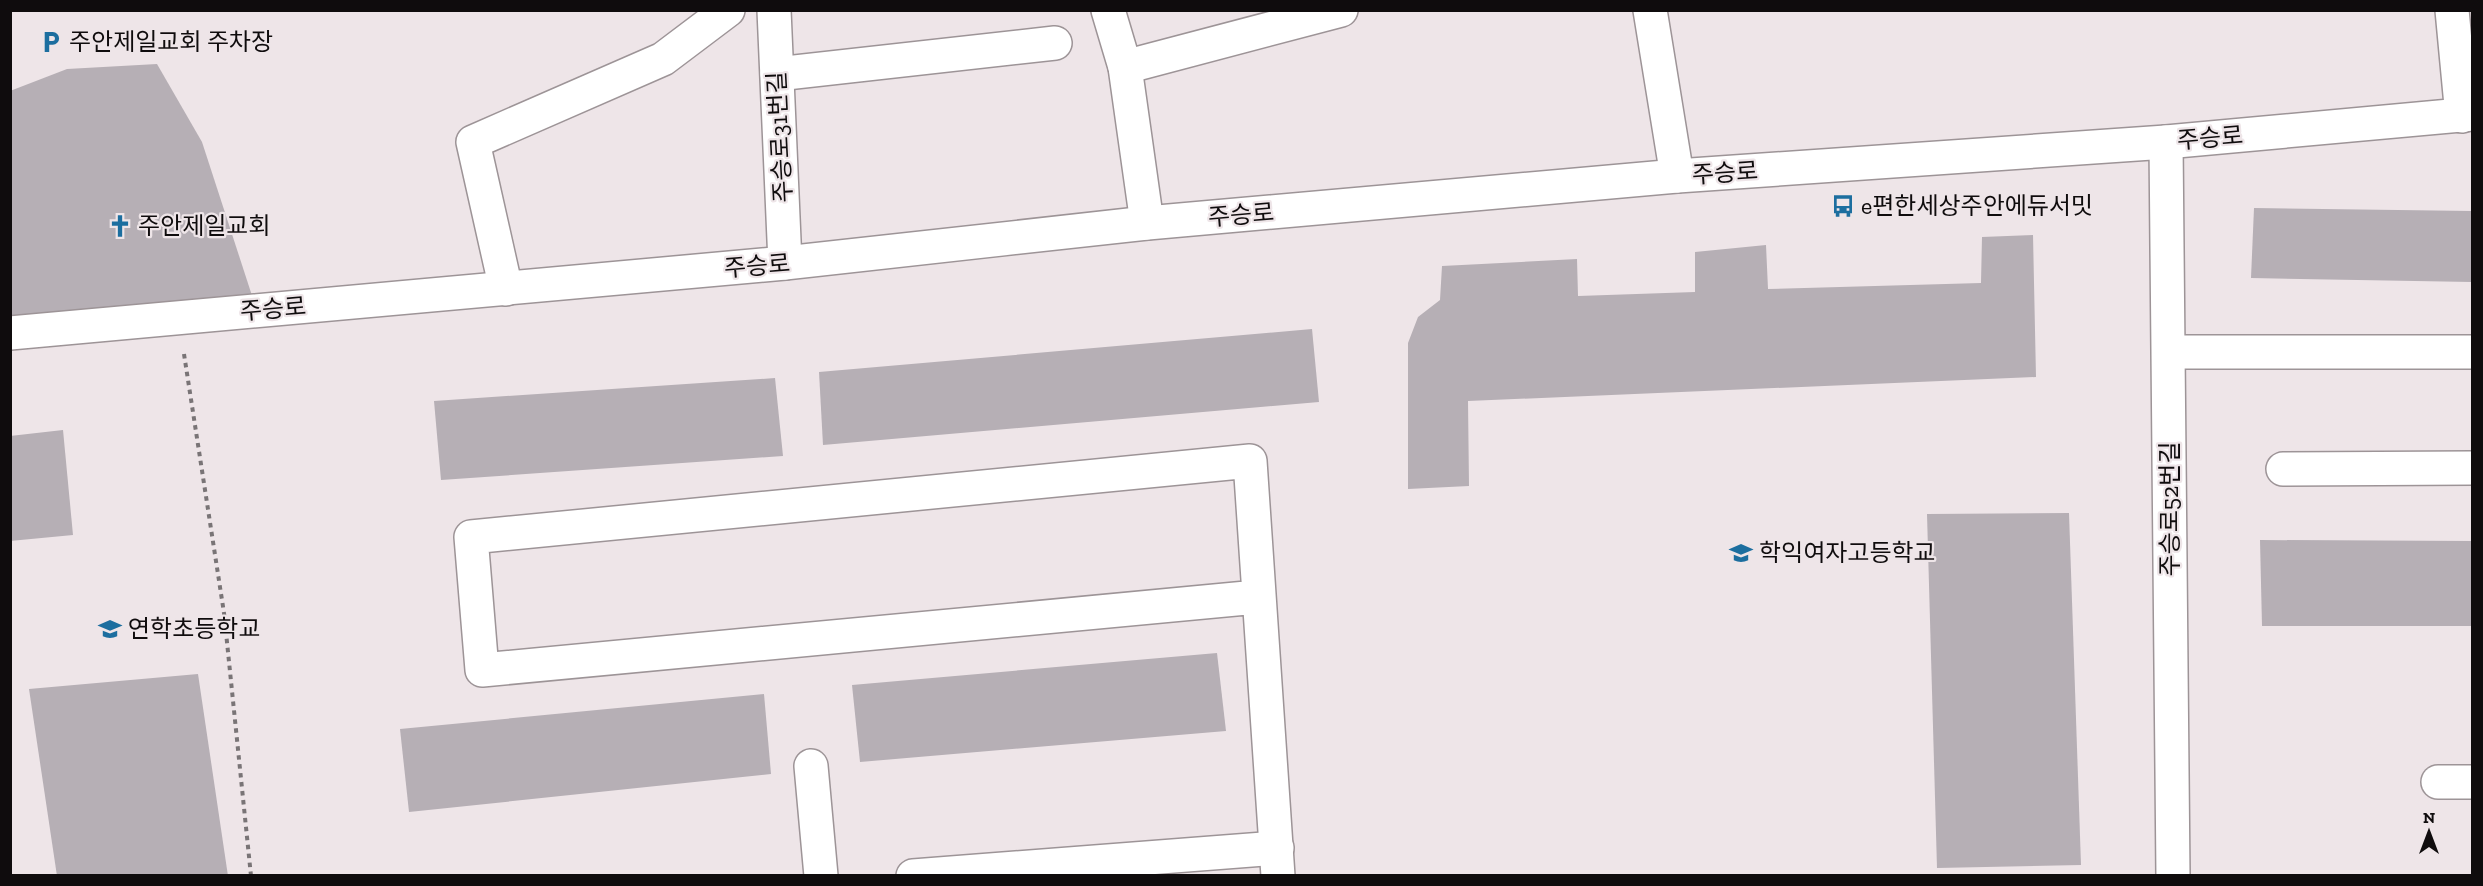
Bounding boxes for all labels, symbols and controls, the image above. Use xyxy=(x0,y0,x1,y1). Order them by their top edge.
place label: 주안제일교회 주차장 xyxy=(69,27,273,56)
parking icon: 주안제일교회 주차장 xyxy=(38,29,64,55)
street label: 주승로31번길 xyxy=(762,71,797,203)
street label: 주승로 xyxy=(2176,120,2244,155)
street label: 주승로 xyxy=(1691,156,1759,189)
place label: e편한세상주안에듀서밋 xyxy=(1861,191,2093,220)
bus stop icon: e편한세상주안에듀서밋 xyxy=(1830,193,1856,219)
street label: 주승로 xyxy=(1207,197,1275,232)
place label: 주안제일교회 xyxy=(138,211,270,240)
church icon: 주안제일교회 xyxy=(107,213,133,239)
street label: 주승로 xyxy=(723,248,791,283)
street label: 주승로 xyxy=(239,291,307,326)
street label: 주승로52번길 xyxy=(2155,441,2184,577)
place label: 학익여자고등학교 xyxy=(1759,538,1936,567)
school or university icon: 학익여자고등학교 xyxy=(1728,540,1754,566)
place label: 연학초등학교 xyxy=(128,614,260,643)
school or university icon: 연학초등학교 xyxy=(97,616,123,642)
north arrow xyxy=(2399,802,2459,862)
text: N xyxy=(2423,808,2435,827)

